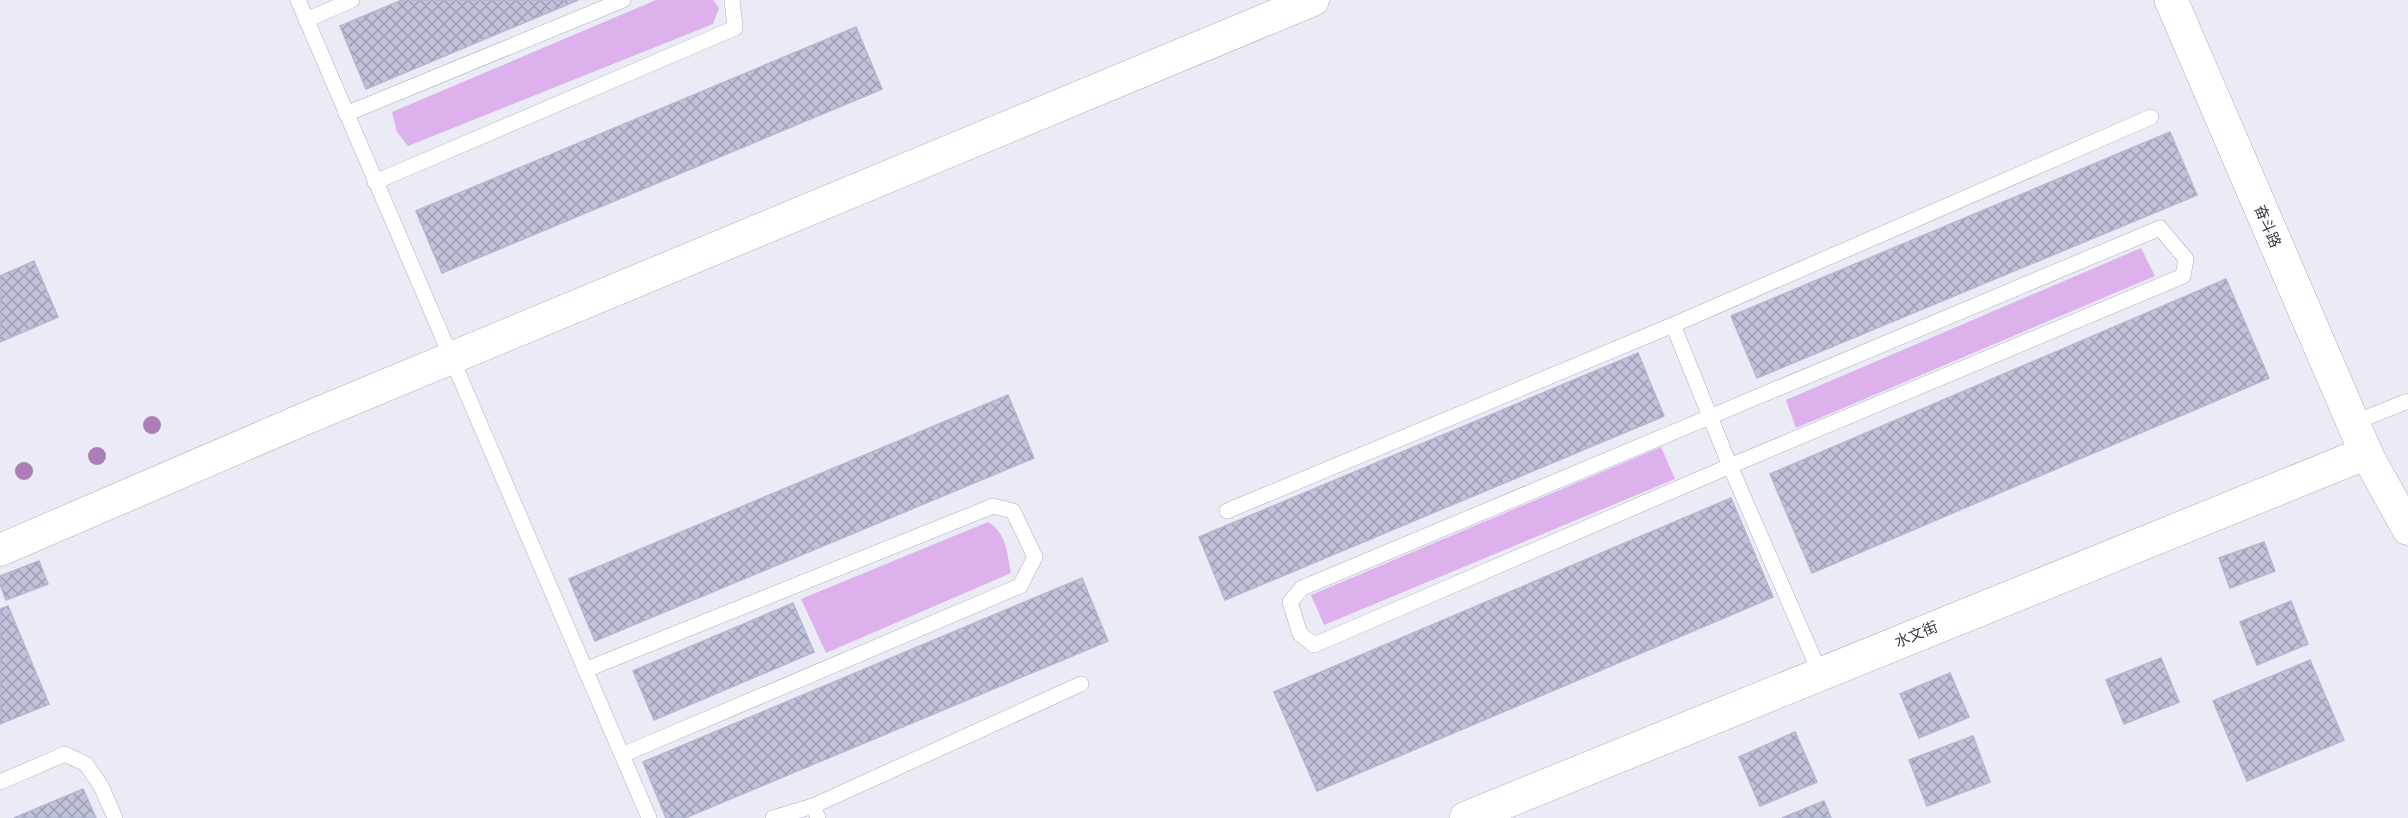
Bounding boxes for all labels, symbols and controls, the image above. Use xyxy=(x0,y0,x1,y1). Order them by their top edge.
street label: 奋斗路 xyxy=(2250,201,2286,251)
street label: 水文街 xyxy=(1891,616,1941,652)

